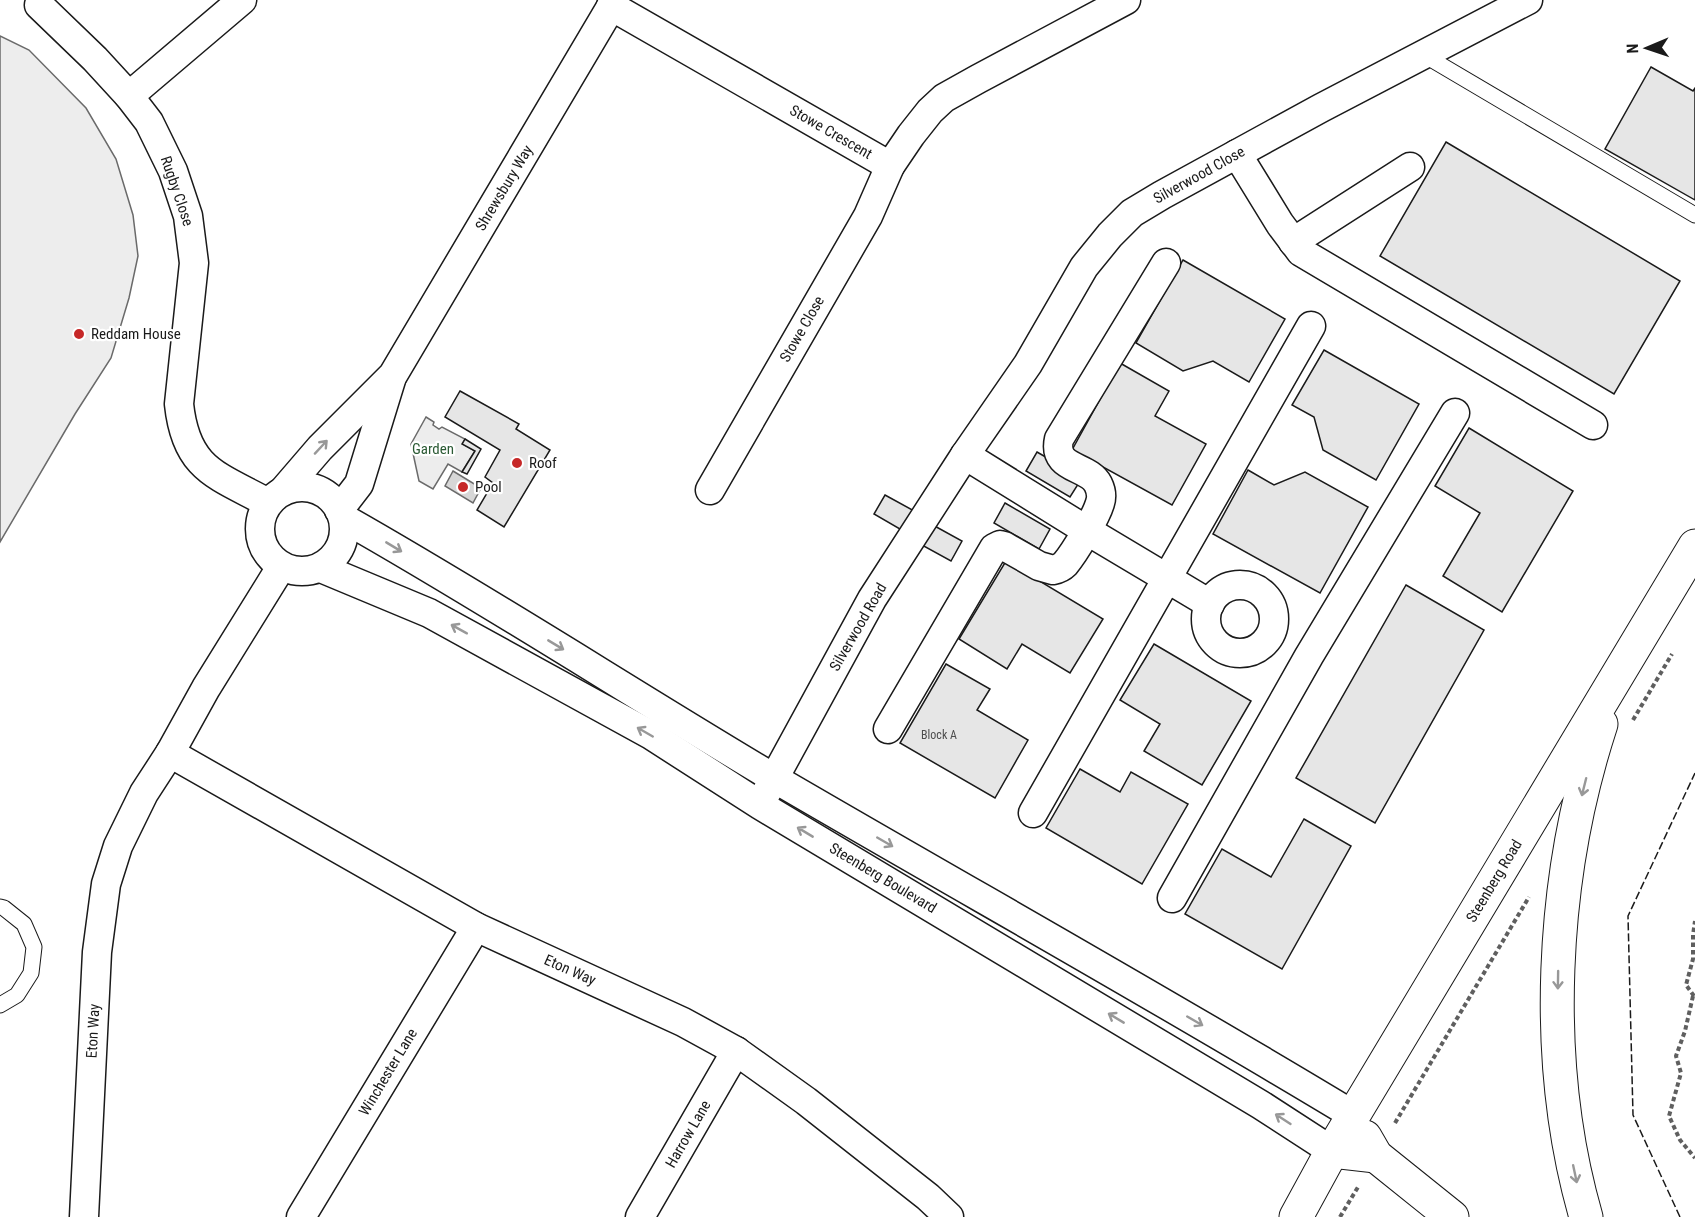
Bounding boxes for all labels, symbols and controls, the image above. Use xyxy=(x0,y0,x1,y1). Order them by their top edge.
north arrow xyxy=(1617,18,1677,78)
text: N xyxy=(1623,43,1642,54)
street label: Stowe Crescent xyxy=(787,101,875,163)
street label: Shrewsbury Way xyxy=(471,142,537,234)
street label: Silverwood Close xyxy=(1150,142,1248,208)
street label: Rugby Close xyxy=(157,154,197,228)
street label: Stowe Close xyxy=(776,293,828,365)
place label: Reddam House xyxy=(91,325,181,343)
marker: Reddam House xyxy=(72,327,86,341)
one-way arrow xyxy=(314,440,328,455)
park label: Garden xyxy=(412,440,454,458)
place label: Roof xyxy=(529,454,557,472)
marker: Roof xyxy=(510,456,524,470)
place label: Pool xyxy=(475,478,502,496)
marker: Pool xyxy=(456,480,470,494)
one-way arrow xyxy=(385,541,402,553)
street label: Silverwood Road xyxy=(826,580,890,674)
one-way arrow xyxy=(451,623,468,635)
one-way arrow xyxy=(547,639,564,651)
one-way arrow xyxy=(637,725,654,737)
house number: Block A xyxy=(921,728,957,742)
one-way arrow xyxy=(1578,777,1590,796)
one-way arrow xyxy=(797,826,814,838)
street label: Steenberg Road xyxy=(1462,836,1526,926)
one-way arrow xyxy=(876,837,894,848)
street label: Steenberg Boulevard xyxy=(826,839,940,917)
street label: Eton Way xyxy=(541,951,599,989)
one-way arrow xyxy=(1553,969,1564,989)
street label: Eton Way xyxy=(83,1003,103,1059)
one-way arrow xyxy=(1108,1012,1125,1024)
one-way arrow xyxy=(1187,1016,1204,1028)
street label: Winchester Lane xyxy=(355,1025,421,1119)
street label: Harrow Lane xyxy=(661,1097,715,1171)
one-way arrow xyxy=(1275,1113,1292,1125)
one-way arrow xyxy=(1570,1164,1582,1183)

